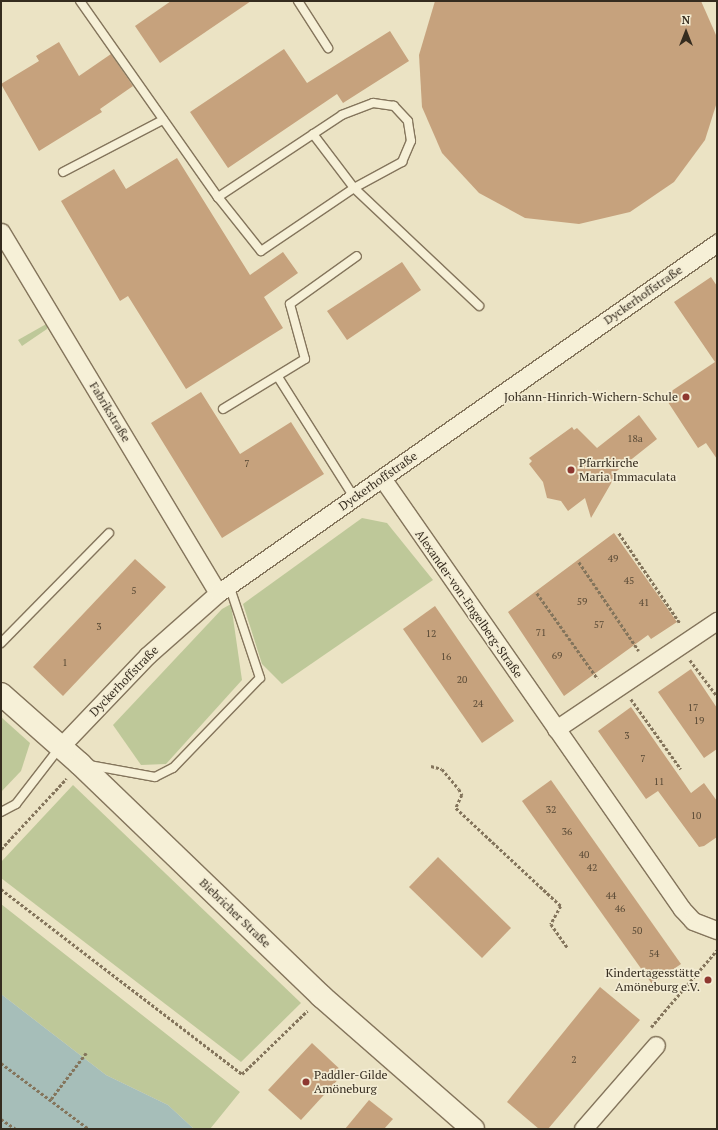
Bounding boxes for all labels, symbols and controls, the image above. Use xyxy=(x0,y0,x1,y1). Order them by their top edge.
north arrow xyxy=(666,12,706,52)
text: N xyxy=(682,13,690,27)
street label: Dyckerhoffstraße xyxy=(601,263,685,327)
street label: Fabrikstraße xyxy=(86,379,134,445)
place label: Johann-Hinrich-Wichern-Schule xyxy=(504,390,678,404)
marker: Johann-Hinrich-Wichern-Schule xyxy=(681,392,691,402)
house number: 18a xyxy=(627,433,643,445)
street label: Dyckerhoffstraße xyxy=(336,449,420,513)
place label: Pfarrkirche Maria Immaculata xyxy=(579,456,676,484)
house number: 7 xyxy=(244,458,250,470)
marker: Pfarrkirche Maria Immaculata xyxy=(566,465,576,475)
street label: Alexander-von-Engelberg-Straße xyxy=(412,527,526,681)
house number: 49 xyxy=(608,553,618,565)
house number: 45 xyxy=(624,575,634,587)
house number: 5 xyxy=(131,585,137,597)
house number: 59 xyxy=(577,596,587,608)
house number: 41 xyxy=(639,597,649,609)
house number: 57 xyxy=(594,619,604,631)
house number: 3 xyxy=(96,621,102,633)
house number: 71 xyxy=(536,627,546,639)
house number: 12 xyxy=(426,628,436,640)
street label: Dyckerhoffstraße xyxy=(87,643,161,719)
house number: 69 xyxy=(552,650,562,662)
house number: 16 xyxy=(441,651,451,663)
house number: 1 xyxy=(62,657,68,669)
house number: 20 xyxy=(457,674,467,686)
house number: 24 xyxy=(473,698,483,710)
house number: 17 xyxy=(688,702,698,714)
house number: 19 xyxy=(694,715,704,727)
house number: 3 xyxy=(624,730,630,742)
house number: 7 xyxy=(640,753,646,765)
house number: 11 xyxy=(654,776,664,788)
house number: 32 xyxy=(546,804,556,816)
house number: 10 xyxy=(691,810,701,822)
house number: 36 xyxy=(562,826,572,838)
house number: 40 xyxy=(579,849,589,861)
house number: 42 xyxy=(587,862,597,874)
street label: Biebricher Straße xyxy=(196,875,274,951)
house number: 44 xyxy=(606,890,616,902)
house number: 46 xyxy=(615,903,625,915)
house number: 50 xyxy=(632,925,642,937)
house number: 54 xyxy=(649,948,659,960)
place label: Kindertagesstätte Amöneburg e.V. xyxy=(606,966,700,994)
marker: Kindertagesstätte Amöneburg e.V. xyxy=(703,975,713,985)
house number: 2 xyxy=(571,1054,577,1066)
place label: Paddler-Gilde Amöneburg xyxy=(314,1068,388,1096)
marker: Paddler-Gilde Amöneburg xyxy=(301,1077,311,1087)

